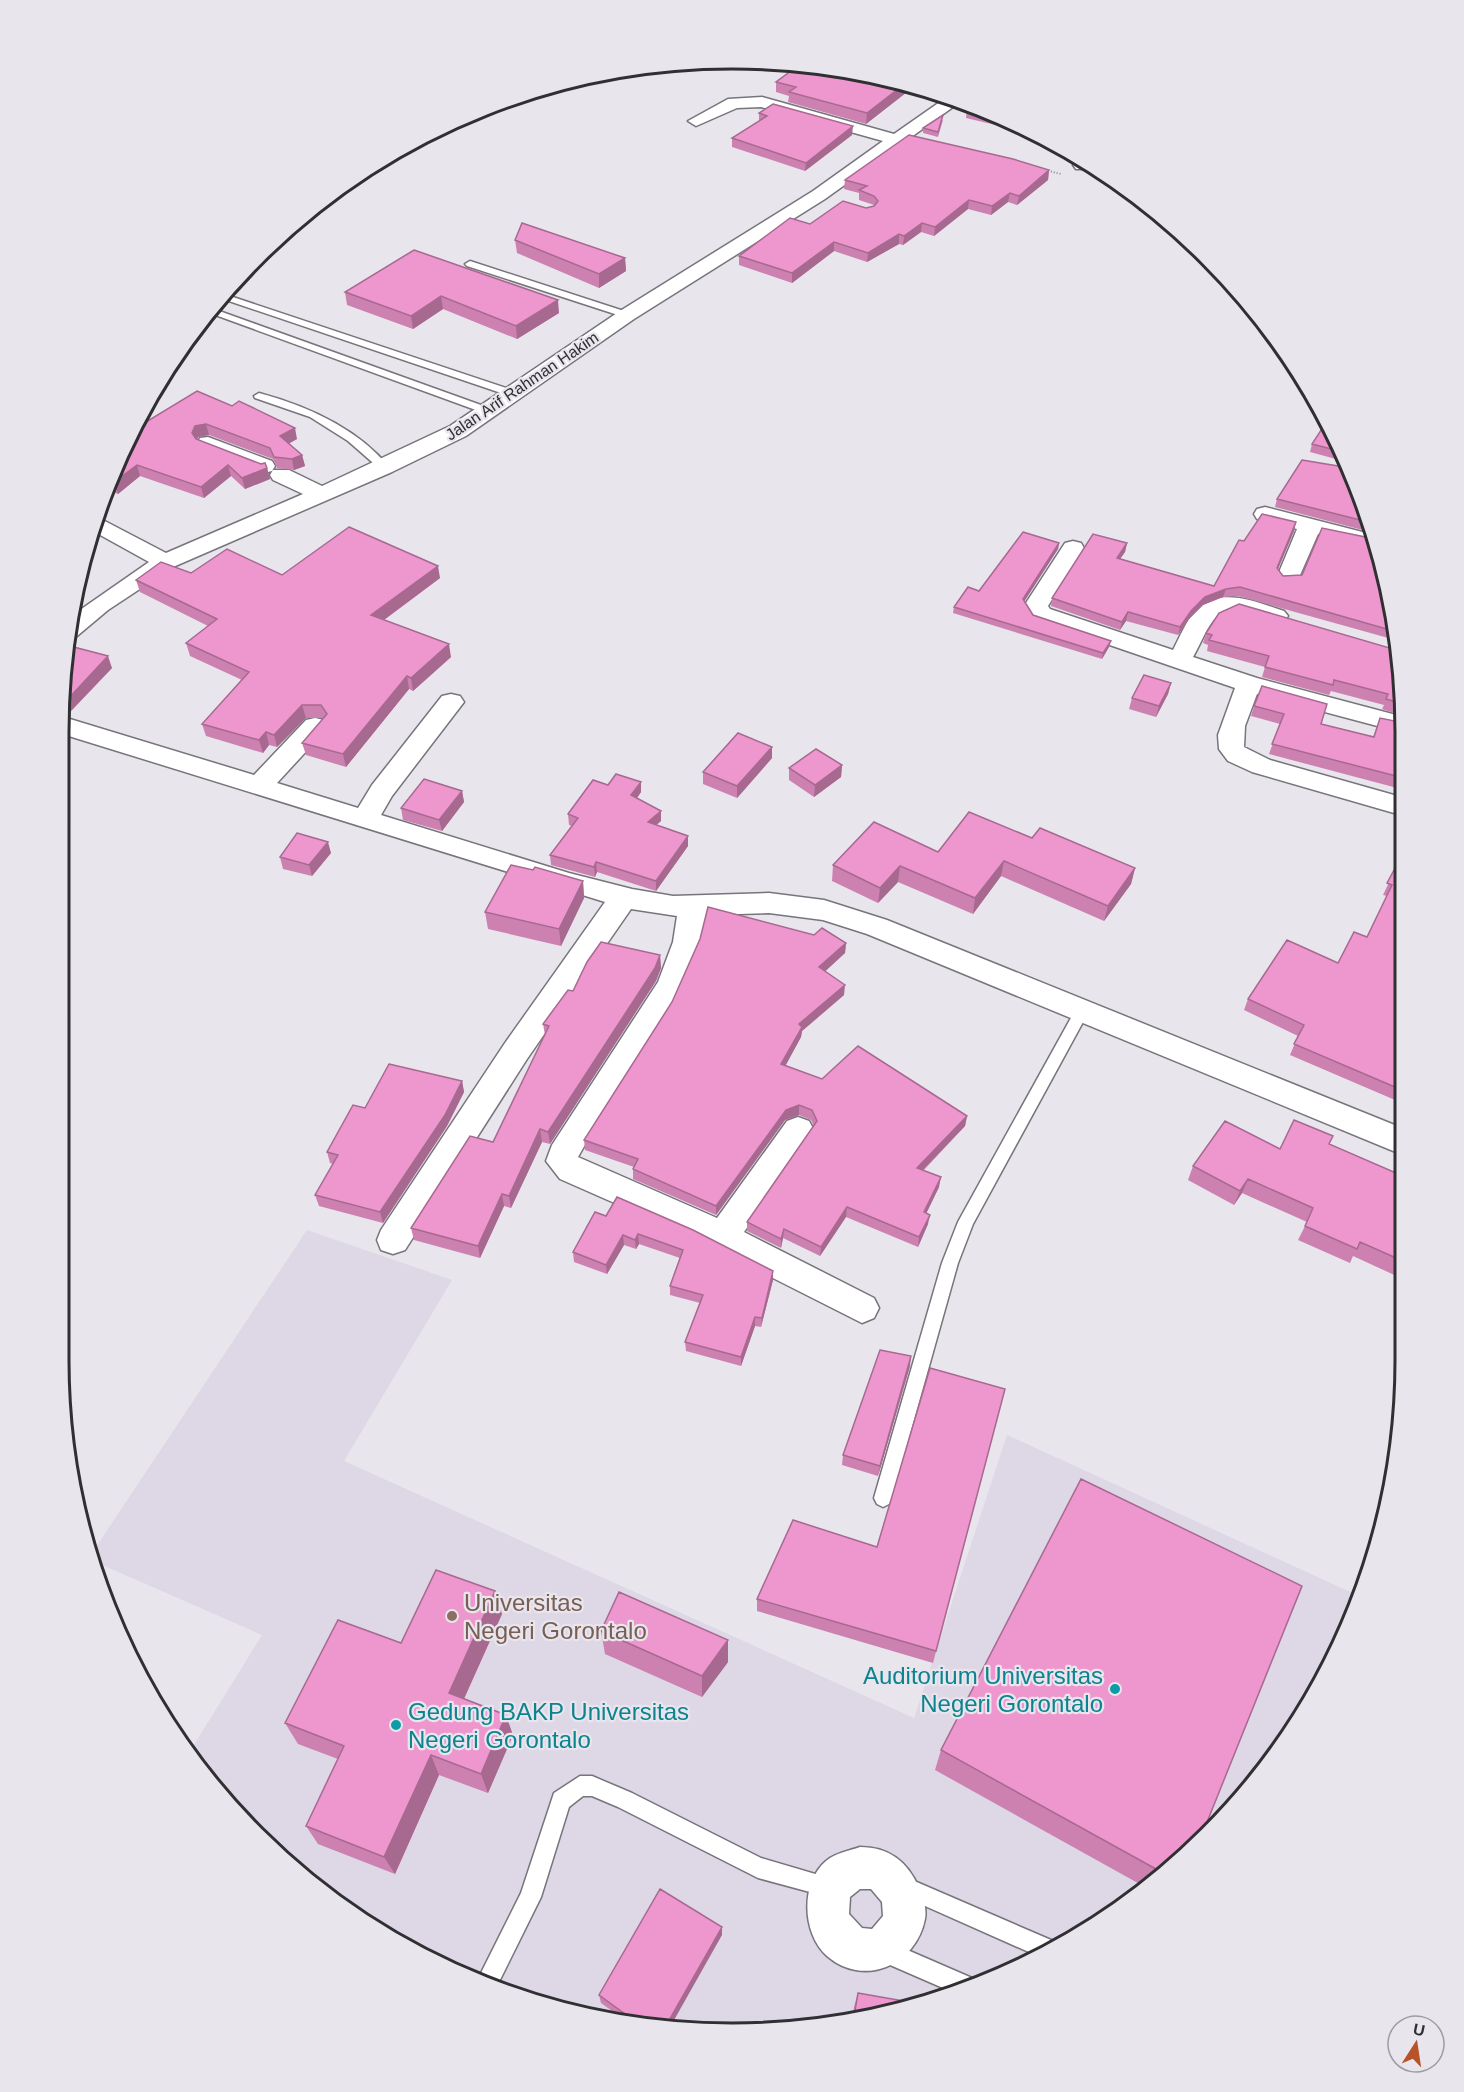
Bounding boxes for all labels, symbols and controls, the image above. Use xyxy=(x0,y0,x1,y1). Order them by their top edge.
street label: Jalan Arif Rahman Hakim xyxy=(442,328,602,444)
place label: Universitas Negeri Gorontalo xyxy=(464,1589,647,1644)
marker: Universitas Negeri Gorontalo xyxy=(445,1609,459,1623)
place label: Auditorium Universitas Negeri Gorontalo xyxy=(863,1662,1103,1717)
marker: Auditorium Universitas Negeri Gorontalo xyxy=(1108,1682,1122,1696)
place label: Gedung BAKP Universitas Negeri Gorontalo xyxy=(408,1698,689,1753)
marker: Gedung BAKP Universitas Negeri Gorontalo xyxy=(389,1718,403,1732)
north arrow xyxy=(1386,2014,1446,2074)
text: U xyxy=(1412,2020,1426,2039)

